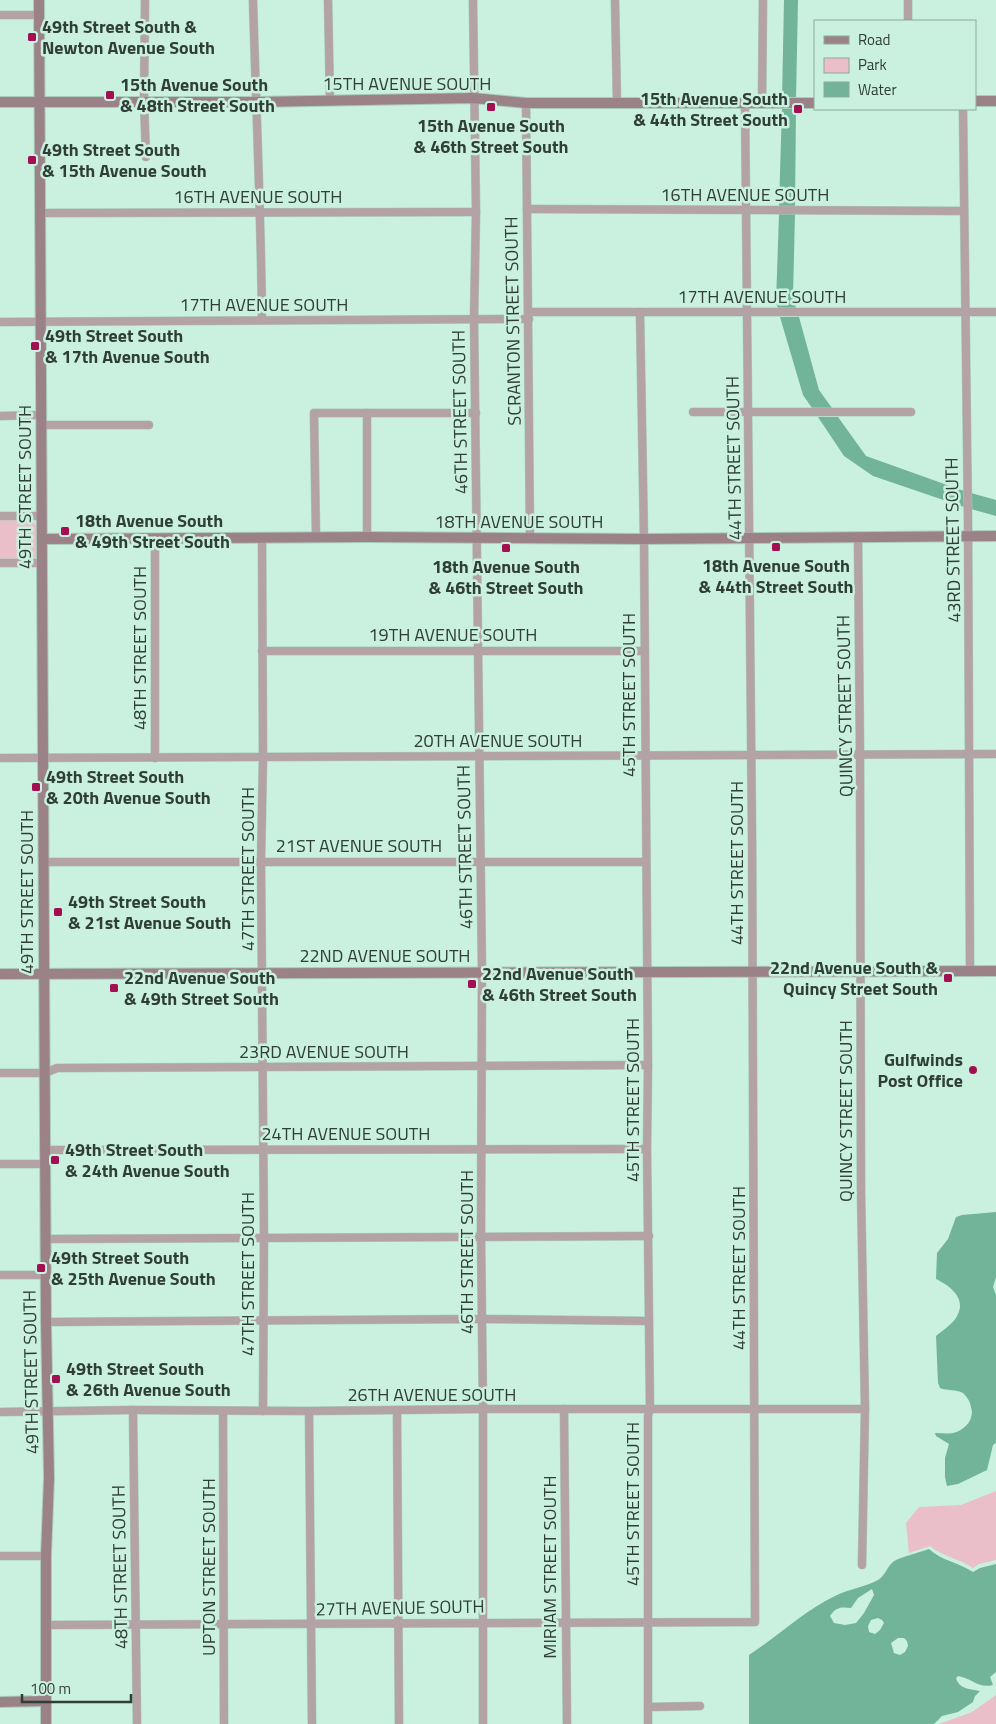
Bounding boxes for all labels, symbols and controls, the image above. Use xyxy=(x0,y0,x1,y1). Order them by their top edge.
place label: 49th Street South & Newton Avenue South xyxy=(42,13,215,61)
legend xyxy=(814,20,976,110)
text: Road xyxy=(858,28,890,51)
marker: 49th Street South & Newton Avenue South xyxy=(26,31,38,43)
text: Park xyxy=(858,53,887,76)
street label: 15TH AVENUE SOUTH xyxy=(323,70,491,97)
place label: 15th Avenue South & 48th Street South xyxy=(120,71,275,119)
text: Water xyxy=(858,78,897,101)
place label: 15th Avenue South & 44th Street South xyxy=(633,85,788,133)
marker: 15th Avenue South & 48th Street South xyxy=(104,89,116,101)
marker: 15th Avenue South & 46th Street South xyxy=(485,101,497,113)
marker: 15th Avenue South & 44th Street South xyxy=(792,103,804,115)
place label: 15th Avenue South & 46th Street South xyxy=(414,112,568,160)
place label: 49th Street South & 15th Avenue South xyxy=(42,136,207,184)
marker: 49th Street South & 15th Avenue South xyxy=(26,154,38,166)
street label: 16TH AVENUE SOUTH xyxy=(661,181,829,208)
street label: 16TH AVENUE SOUTH xyxy=(174,183,342,210)
street label: SCRANTON STREET SOUTH xyxy=(497,216,528,426)
street label: 17TH AVENUE SOUTH xyxy=(678,283,846,310)
street label: 17TH AVENUE SOUTH xyxy=(180,291,348,318)
place label: 49th Street South & 17th Avenue South xyxy=(45,322,210,370)
street label: 46TH STREET SOUTH xyxy=(445,330,474,494)
marker: 49th Street South & 17th Avenue South xyxy=(29,340,41,352)
street label: 44TH STREET SOUTH xyxy=(719,376,748,540)
street label: 49TH STREET SOUTH xyxy=(11,405,38,569)
street label: 43RD STREET SOUTH xyxy=(938,457,967,623)
place label: 18th Avenue South & 49th Street South xyxy=(75,507,230,555)
street label: 18TH AVENUE SOUTH xyxy=(435,508,603,535)
marker: 18th Avenue South & 49th Street South xyxy=(59,525,71,537)
marker: 18th Avenue South & 44th Street South xyxy=(770,541,782,553)
marker: 18th Avenue South & 46th Street South xyxy=(500,542,512,554)
place label: 18th Avenue South & 44th Street South xyxy=(699,552,853,600)
place label: 18th Avenue South & 46th Street South xyxy=(429,553,583,601)
street label: 48TH STREET SOUTH xyxy=(126,566,153,730)
street label: 45TH STREET SOUTH xyxy=(615,613,642,777)
street label: QUINCY STREET SOUTH xyxy=(829,615,860,797)
street label: 19TH AVENUE SOUTH xyxy=(369,621,537,648)
street label: 20TH AVENUE SOUTH xyxy=(414,727,582,754)
place label: 49th Street South & 20th Avenue South xyxy=(46,763,211,811)
street label: 46TH STREET SOUTH xyxy=(450,765,479,929)
marker: 49th Street South & 20th Avenue South xyxy=(30,781,42,793)
street label: 44TH STREET SOUTH xyxy=(723,781,750,945)
street label: 47TH STREET SOUTH xyxy=(234,787,261,951)
street label: 49TH STREET SOUTH xyxy=(13,810,40,974)
street label: 21ST AVENUE SOUTH xyxy=(276,832,442,859)
place label: 49th Street South & 21st Avenue South xyxy=(68,888,231,936)
marker: 49th Street South & 21st Avenue South xyxy=(52,906,64,918)
street label: 22ND AVENUE SOUTH xyxy=(299,942,471,969)
place label: 22nd Avenue South & Quincy Street South xyxy=(770,954,938,1002)
place label: 22nd Avenue South & 46th Street South xyxy=(482,960,637,1008)
place label: 22nd Avenue South & 49th Street South xyxy=(124,964,279,1012)
marker: 22nd Avenue South & Quincy Street South xyxy=(942,972,954,984)
marker: 22nd Avenue South & 46th Street South xyxy=(466,978,478,990)
marker: 22nd Avenue South & 49th Street South xyxy=(108,982,120,994)
street label: 45TH STREET SOUTH xyxy=(619,1018,646,1182)
street label: QUINCY STREET SOUTH xyxy=(832,1020,859,1202)
street label: 23RD AVENUE SOUTH xyxy=(239,1038,409,1065)
place label: Gulfwinds Post Office xyxy=(877,1046,963,1094)
marker: Gulfwinds Post Office xyxy=(967,1064,979,1076)
street label: 24TH AVENUE SOUTH xyxy=(262,1120,430,1147)
place label: 49th Street South & 24th Avenue South xyxy=(65,1136,230,1184)
marker: 49th Street South & 24th Avenue South xyxy=(49,1154,61,1166)
street label: 46TH STREET SOUTH xyxy=(453,1170,480,1334)
street label: 44TH STREET SOUTH xyxy=(725,1186,752,1350)
street label: 47TH STREET SOUTH xyxy=(234,1192,261,1356)
place label: 49th Street South & 25th Avenue South xyxy=(51,1244,216,1292)
marker: 49th Street South & 25th Avenue South xyxy=(35,1262,47,1274)
street label: 49TH STREET SOUTH xyxy=(16,1290,45,1454)
place label: 49th Street South & 26th Avenue South xyxy=(66,1355,231,1403)
marker: 49th Street South & 26th Avenue South xyxy=(50,1373,62,1385)
street label: 26TH AVENUE SOUTH xyxy=(348,1381,516,1408)
street label: 45TH STREET SOUTH xyxy=(619,1422,646,1586)
street label: MIRIAM STREET SOUTH xyxy=(536,1475,563,1659)
street label: UPTON STREET SOUTH xyxy=(195,1478,222,1656)
street label: 48TH STREET SOUTH xyxy=(105,1485,134,1649)
street label: 27TH AVENUE SOUTH xyxy=(315,1593,485,1622)
scale bar xyxy=(22,1672,131,1704)
text: 100 m xyxy=(30,1677,71,1700)

